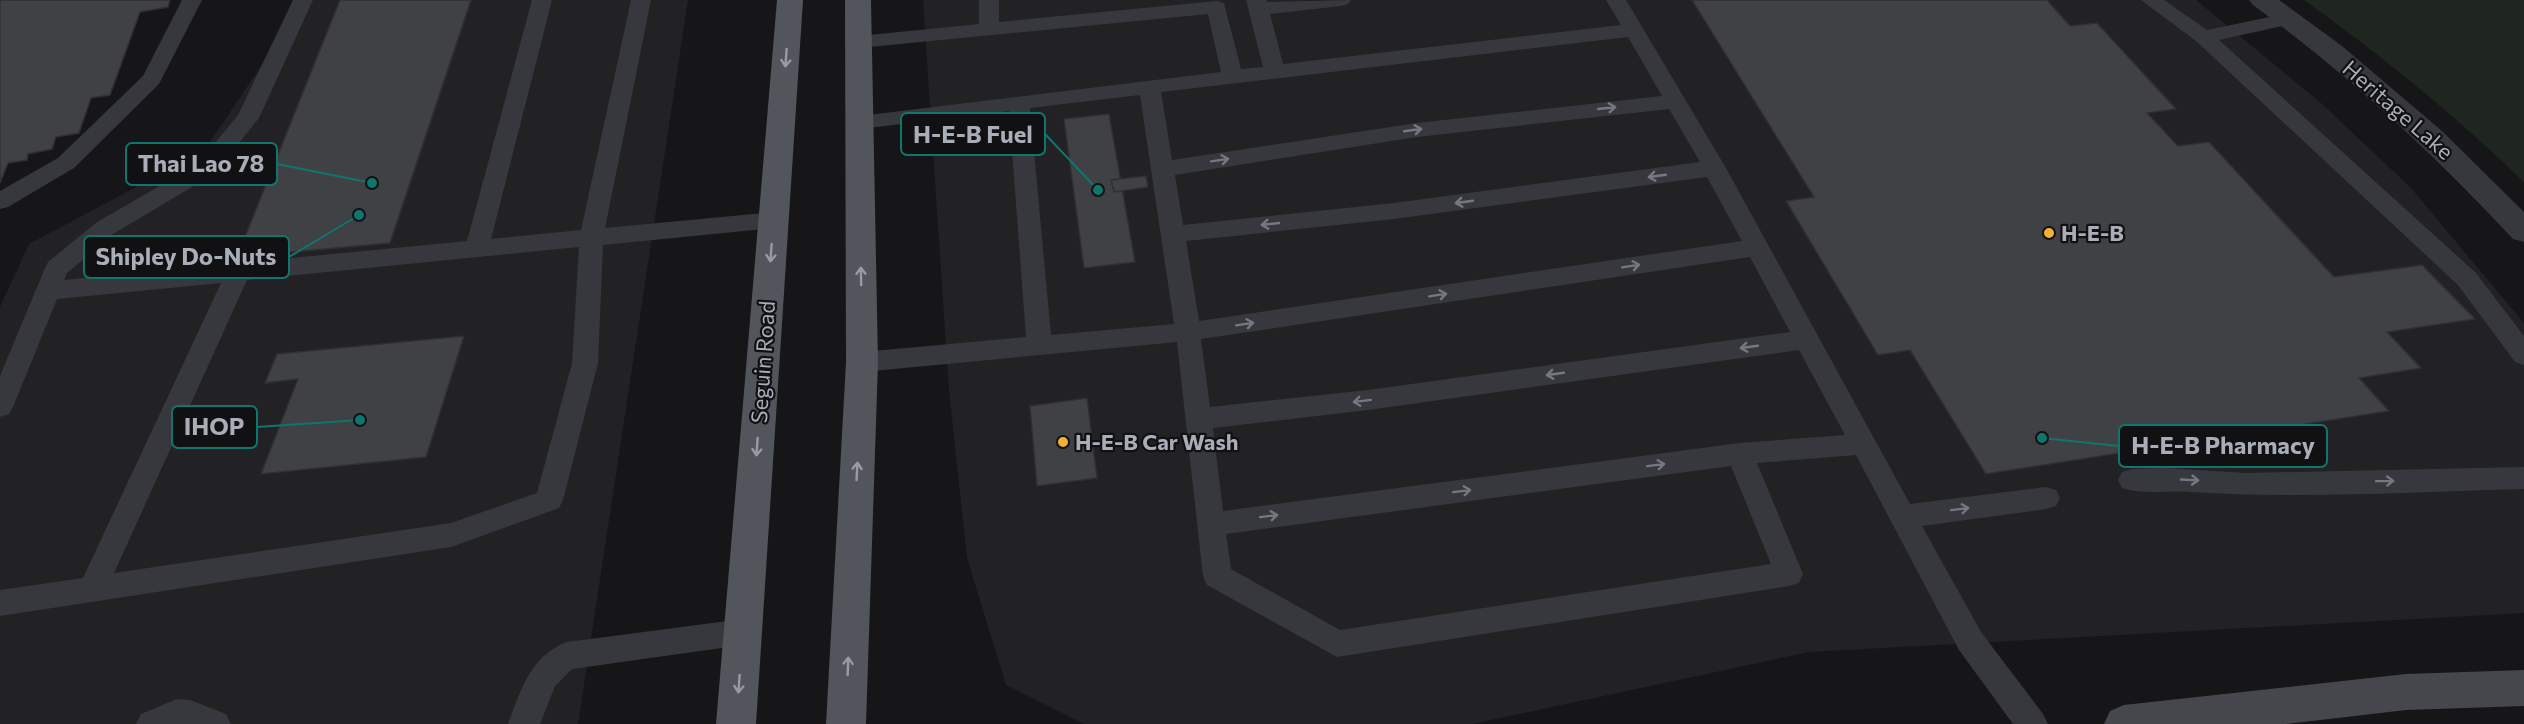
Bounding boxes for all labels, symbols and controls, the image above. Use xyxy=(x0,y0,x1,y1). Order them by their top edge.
one-way arrow xyxy=(780,48,791,68)
street label: Heritage Lake xyxy=(2338,54,2459,165)
one-way arrow xyxy=(1596,103,1616,114)
callout: H-E-B Fuel xyxy=(901,113,1045,155)
text: H-E-B Fuel xyxy=(913,119,1033,148)
one-way arrow xyxy=(1403,125,1422,136)
callout: Thai Lao 78 xyxy=(126,143,277,185)
text: Thai Lao 78 xyxy=(138,148,264,177)
one-way arrow xyxy=(1210,154,1230,165)
one-way arrow xyxy=(1647,171,1667,182)
one-way arrow xyxy=(1454,197,1474,208)
one-way arrow xyxy=(1260,219,1280,230)
place label: H-E-B xyxy=(2061,219,2124,246)
marker: H-E-B xyxy=(2042,226,2056,240)
callout: Shipley Do-Nuts xyxy=(84,236,289,278)
text: Shipley Do-Nuts xyxy=(96,241,276,270)
one-way arrow xyxy=(766,242,777,262)
one-way arrow xyxy=(1621,260,1640,271)
one-way arrow xyxy=(855,266,867,286)
one-way arrow xyxy=(1428,289,1448,300)
street label: Seguin Road xyxy=(745,300,780,424)
one-way arrow xyxy=(1235,318,1255,329)
one-way arrow xyxy=(1739,341,1759,352)
one-way arrow xyxy=(1546,369,1566,380)
one-way arrow xyxy=(1353,396,1373,407)
callout: IHOP xyxy=(172,406,257,448)
text: IHOP xyxy=(184,411,244,440)
callout: H-E-B Pharmacy xyxy=(2119,425,2327,467)
place label: H-E-B Car Wash xyxy=(1075,428,1238,455)
text: H-E-B Pharmacy xyxy=(2131,430,2315,459)
marker: H-E-B Car Wash xyxy=(1056,435,1070,449)
one-way arrow xyxy=(751,437,762,457)
one-way arrow xyxy=(1645,460,1665,471)
one-way arrow xyxy=(851,461,862,481)
one-way arrow xyxy=(2180,475,2200,486)
one-way arrow xyxy=(2375,475,2395,487)
one-way arrow xyxy=(1452,485,1472,496)
one-way arrow xyxy=(1950,504,1970,515)
one-way arrow xyxy=(1259,510,1278,521)
one-way arrow xyxy=(842,656,854,676)
one-way arrow xyxy=(733,673,744,693)

